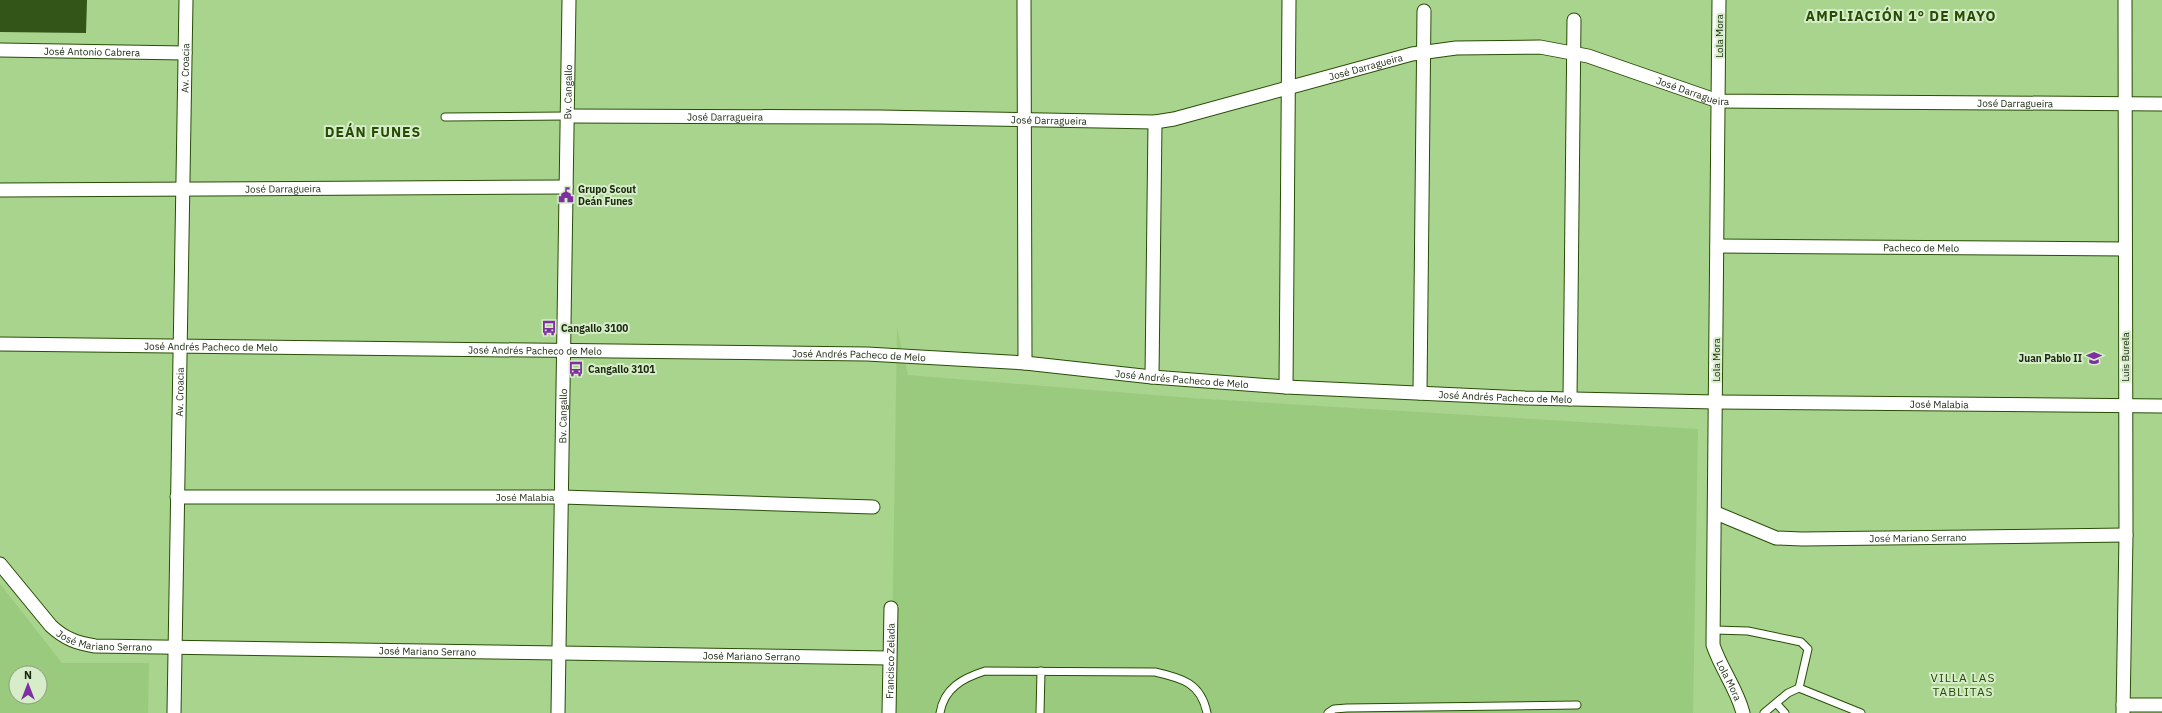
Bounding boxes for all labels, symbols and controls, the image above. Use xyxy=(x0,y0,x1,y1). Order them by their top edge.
district label: AMPLIACIÓN 1° DE MAYO xyxy=(1806,7,1996,25)
street label: Lola Mora xyxy=(1713,14,1726,58)
street label: Av. Croacia xyxy=(178,43,192,93)
street label: José Antonio Cabrera xyxy=(44,45,141,59)
street label: José Darragueira xyxy=(1327,51,1405,83)
street label: Bv. Cangallo xyxy=(561,64,575,120)
street label: José Darragueira xyxy=(1654,74,1730,108)
street label: José Darragueira xyxy=(1977,97,2054,110)
street label: José Darragueira xyxy=(687,110,764,124)
street label: José Darragueira xyxy=(1011,113,1088,128)
district label: DEÁN FUNES xyxy=(325,122,421,141)
street label: José Darragueira xyxy=(245,182,322,196)
place label: Grupo Scout Deán Funes xyxy=(578,183,636,208)
public building icon: Grupo Scout Deán Funes xyxy=(557,186,575,204)
street label: Pacheco de Melo xyxy=(1883,241,1960,255)
bus stop icon: Cangallo 3100 xyxy=(540,319,558,337)
place label: Cangallo 3100 xyxy=(561,322,628,335)
street label: Luis Burela xyxy=(2119,331,2132,382)
street label: Lola Mora xyxy=(1710,338,1723,382)
street label: José Andrés Pacheco de Melo xyxy=(144,340,278,354)
street label: José Andrés Pacheco de Melo xyxy=(468,343,602,358)
street label: José Andrés Pacheco de Melo xyxy=(792,347,927,364)
school or university icon: Juan Pablo II xyxy=(2085,349,2103,367)
place label: Juan Pablo II xyxy=(2019,352,2082,365)
bus stop icon: Cangallo 3101 xyxy=(567,360,585,378)
place label: Cangallo 3101 xyxy=(588,363,655,376)
street label: Av. Croacia xyxy=(173,367,187,417)
street label: José Andrés Pacheco de Melo xyxy=(1114,367,1249,391)
street label: Bv. Cangallo xyxy=(556,388,570,444)
street label: José Andrés Pacheco de Melo xyxy=(1438,388,1573,406)
street label: José Malabia xyxy=(1910,398,1969,411)
street label: José Malabia xyxy=(496,491,555,504)
street label: José Mariano Serrano xyxy=(1869,531,1967,545)
street label: Francisco Zelada xyxy=(883,622,898,699)
street label: José Mariano Serrano xyxy=(54,627,153,654)
street label: José Mariano Serrano xyxy=(379,644,477,659)
street label: José Mariano Serrano xyxy=(703,649,801,664)
street label: Lola Mora xyxy=(1713,658,1745,703)
north arrow xyxy=(8,665,48,705)
text: N xyxy=(24,668,32,682)
district label: VILLA LAS TABLITAS xyxy=(1931,670,1995,699)

